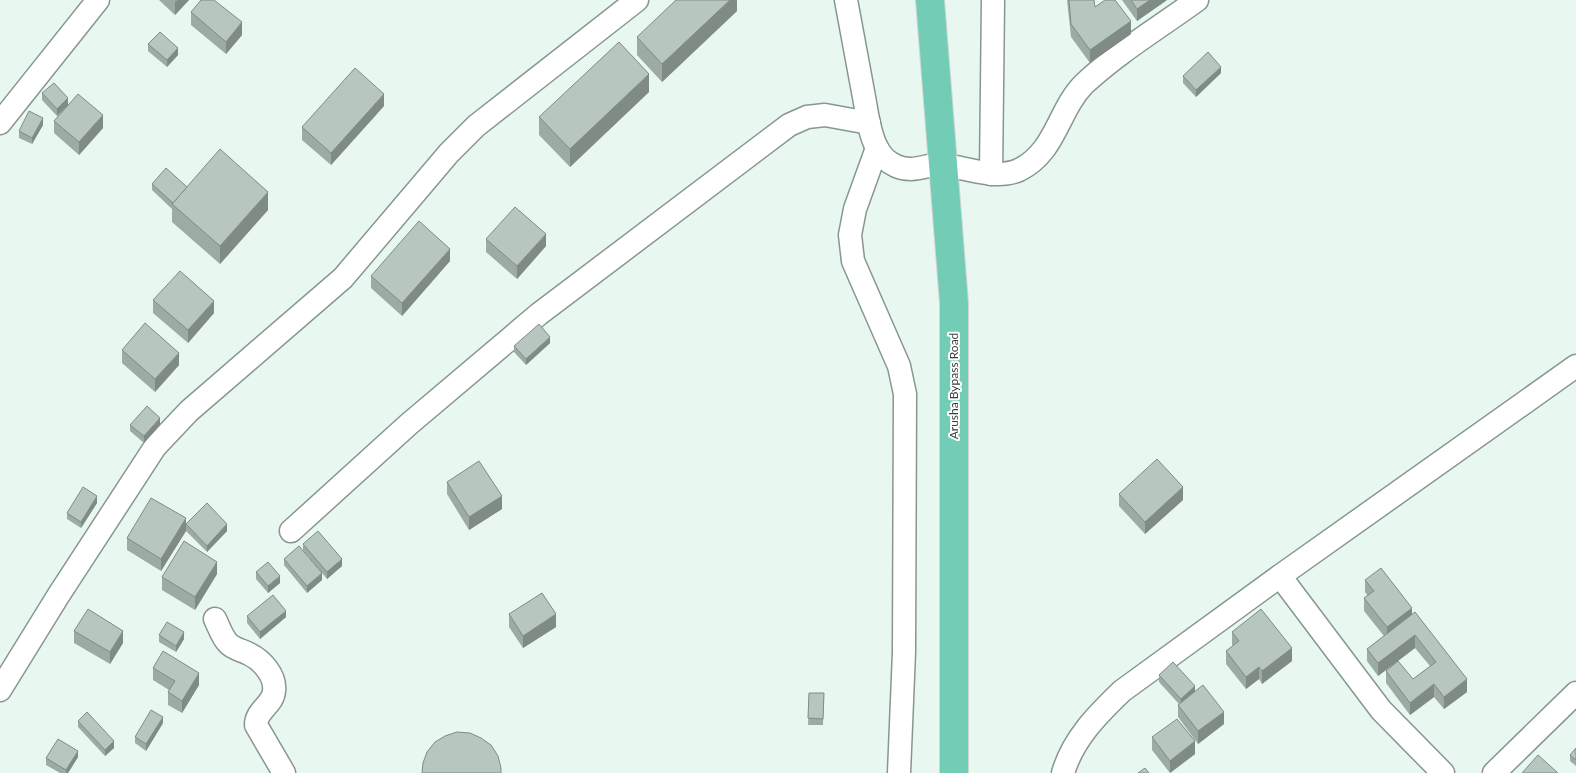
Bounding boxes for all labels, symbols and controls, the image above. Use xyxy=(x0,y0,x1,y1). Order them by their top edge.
street label: Arusha Bypass Road xyxy=(946,333,961,439)

